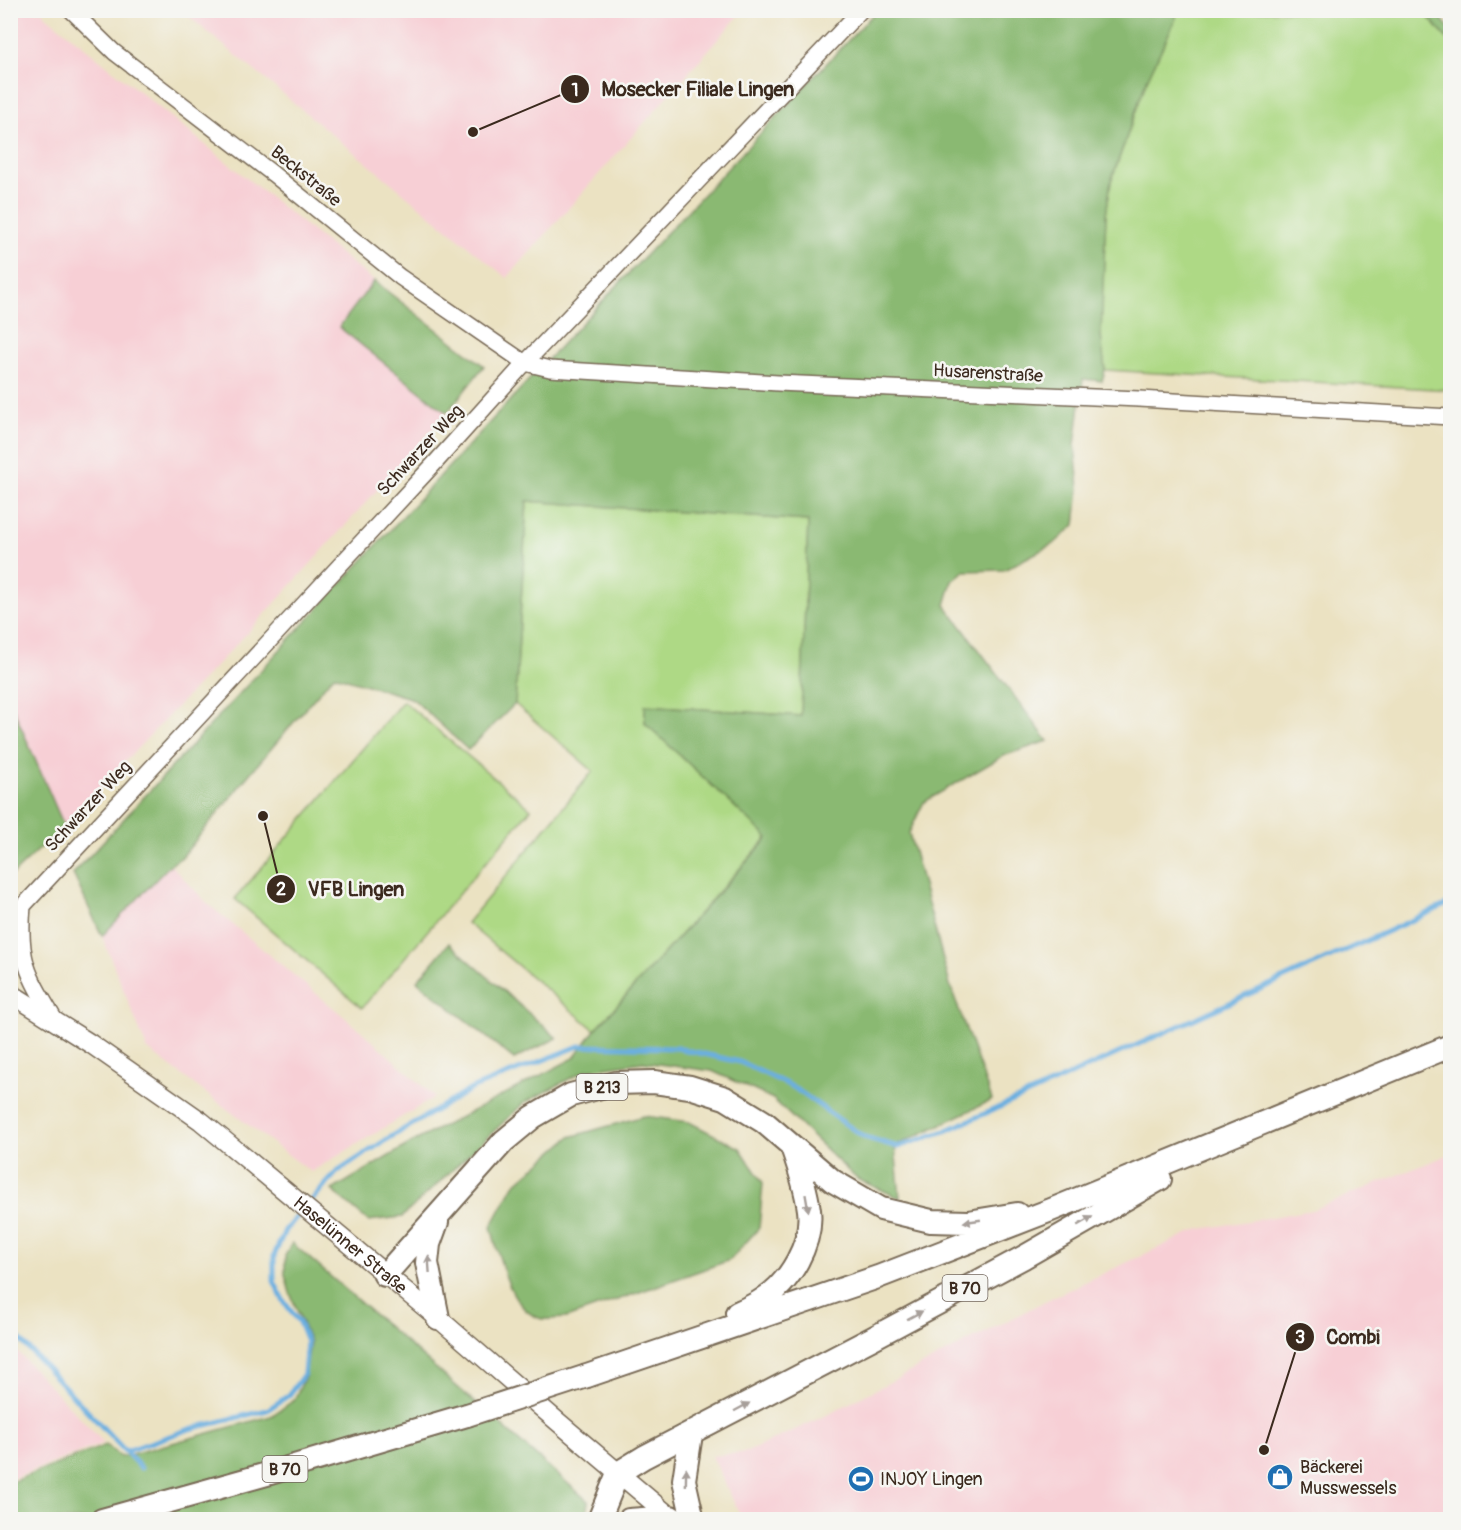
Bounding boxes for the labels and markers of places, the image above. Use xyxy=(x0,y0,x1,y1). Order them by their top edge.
callout: Mosecker Filiale Lingen xyxy=(560,70,806,108)
callout: VFB Lingen xyxy=(266,870,416,908)
callout: Combi xyxy=(1285,1318,1392,1356)
place label: Bäckerei Musswessels xyxy=(1300,1456,1396,1500)
shop icon: Bäckerei Musswessels xyxy=(1265,1462,1295,1492)
sports icon: INJOY Lingen xyxy=(846,1464,876,1494)
place label: INJOY Lingen xyxy=(880,1468,983,1491)

